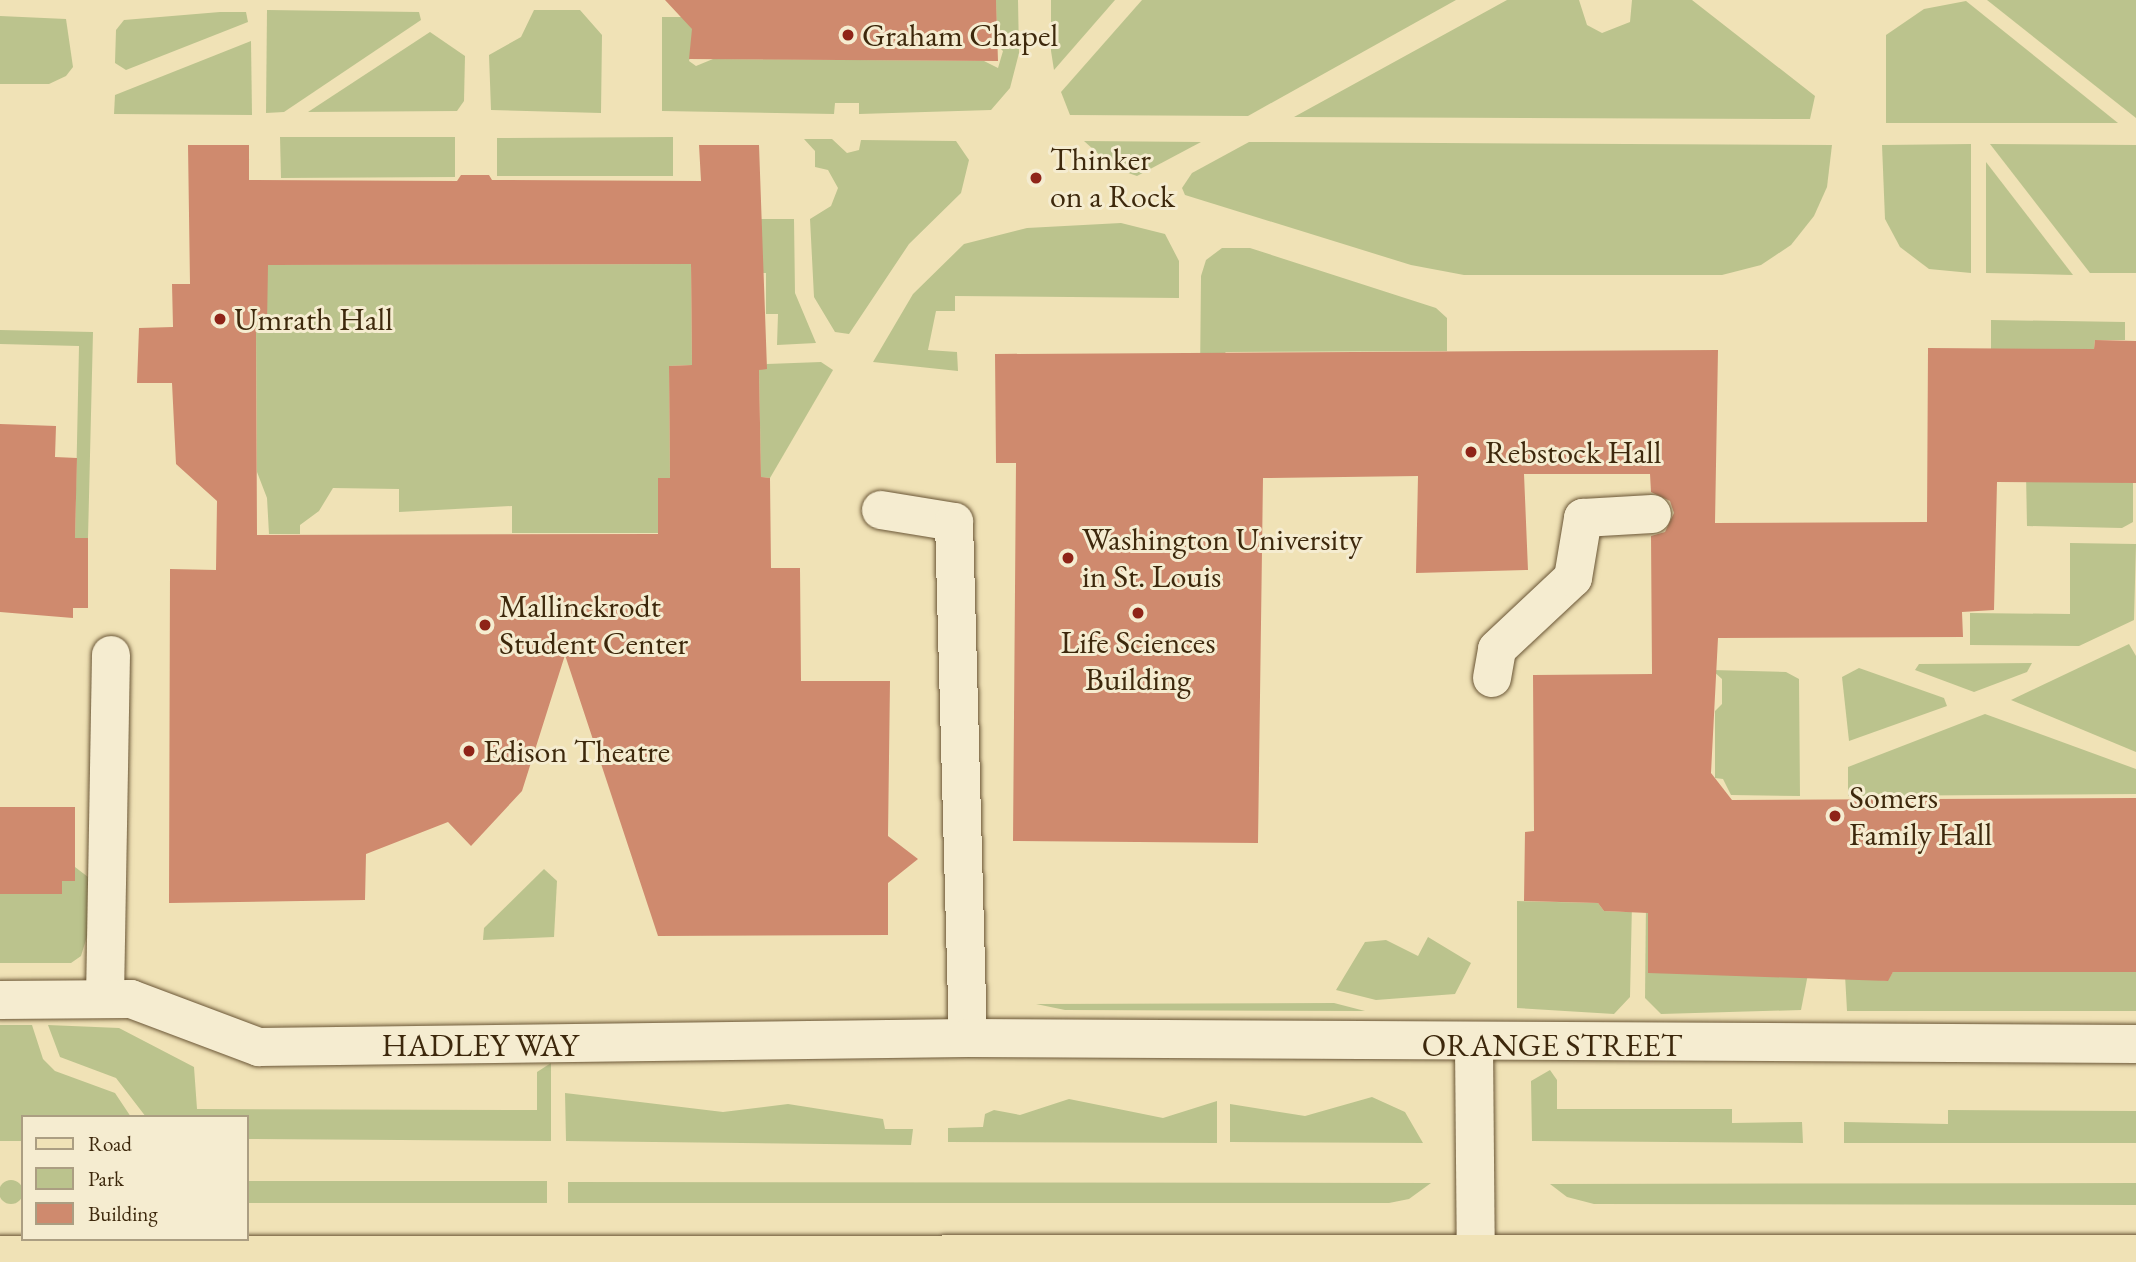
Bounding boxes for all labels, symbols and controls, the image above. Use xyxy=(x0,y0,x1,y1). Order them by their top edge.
place label: Graham Chapel xyxy=(862,16,1058,54)
marker: Graham Chapel xyxy=(840,27,856,43)
place label: Thinker on a Rock xyxy=(1050,141,1175,216)
marker: Thinker on a Rock xyxy=(1028,170,1044,186)
place label: Umrath Hall xyxy=(234,300,393,338)
marker: Umrath Hall xyxy=(212,311,228,327)
place label: Rebstock Hall xyxy=(1485,433,1661,471)
marker: Rebstock Hall xyxy=(1463,444,1479,460)
place label: Washington University in St. Louis xyxy=(1082,521,1363,596)
marker: Washington University in St. Louis xyxy=(1060,550,1076,566)
place label: Mallinckrodt Student Center xyxy=(499,588,688,663)
marker: Life Sciences Building xyxy=(1130,605,1146,621)
marker: Mallinckrodt Student Center xyxy=(477,617,493,633)
place label: Life Sciences Building xyxy=(1060,624,1216,699)
place label: Edison Theatre xyxy=(483,732,670,770)
marker: Edison Theatre xyxy=(461,743,477,759)
place label: Somers Family Hall xyxy=(1849,779,1992,854)
marker: Somers Family Hall xyxy=(1827,808,1843,824)
street label: HADLEY WAY xyxy=(381,1026,579,1064)
street label: ORANGE STREET xyxy=(1422,1026,1682,1064)
legend xyxy=(21,1115,248,1241)
text: Road xyxy=(88,1130,132,1157)
text: Park xyxy=(88,1165,124,1192)
text: Building xyxy=(88,1200,158,1227)

